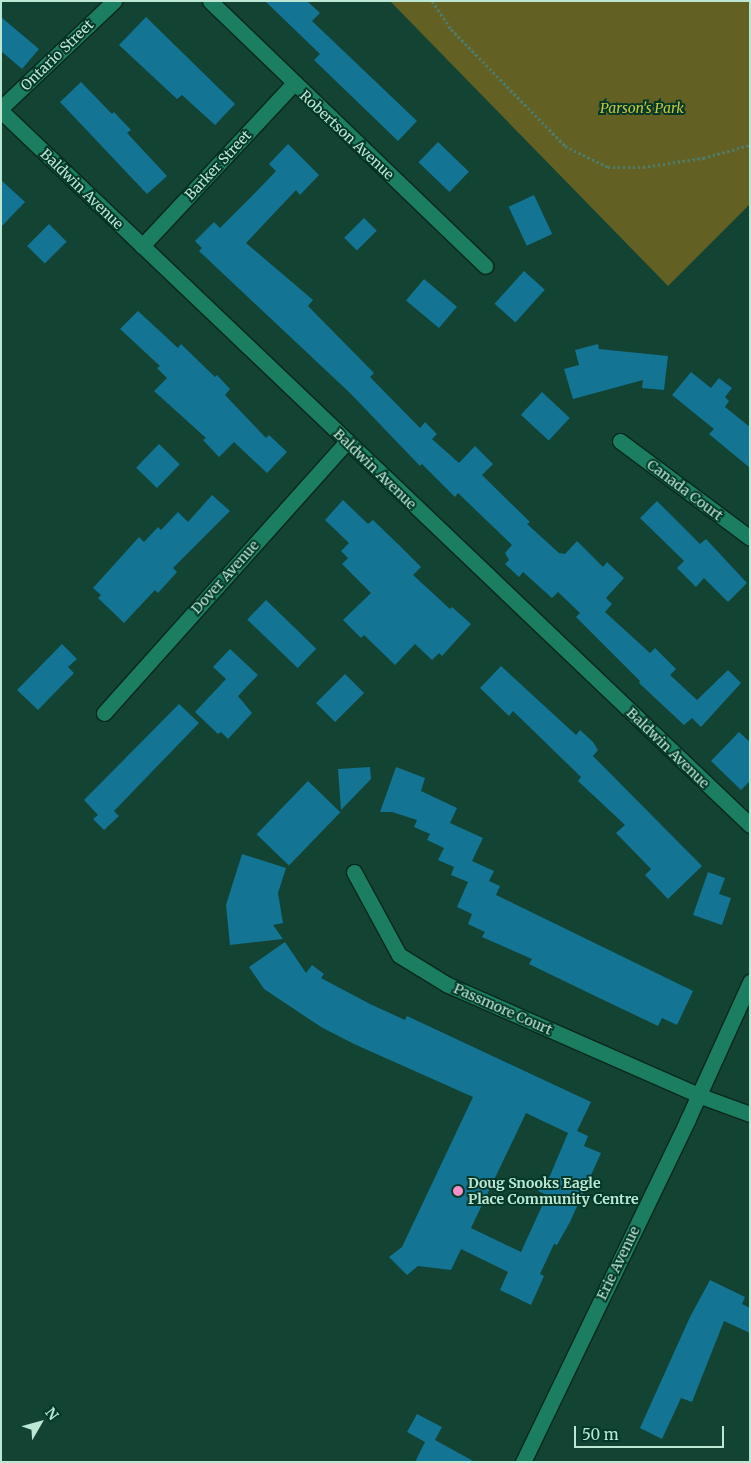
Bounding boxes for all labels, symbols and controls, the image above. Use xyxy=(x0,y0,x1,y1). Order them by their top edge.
street label: Ontario Street xyxy=(17,16,97,94)
street label: Robertson Avenue xyxy=(296,87,398,183)
park label: Parson's Park xyxy=(600,100,684,116)
street label: Barker Street xyxy=(182,127,254,203)
street label: Baldwin Avenue xyxy=(37,145,127,233)
street label: Baldwin Avenue xyxy=(330,425,420,513)
street label: Canada Court xyxy=(644,456,726,524)
street label: Dover Avenue xyxy=(188,537,262,617)
street label: Baldwin Avenue xyxy=(623,704,713,792)
street label: Passmore Court xyxy=(451,980,555,1038)
place label: Doug Snooks Eagle Place Community Centre xyxy=(468,1175,639,1208)
marker: Doug Snooks Eagle Place Community Centre xyxy=(452,1185,464,1197)
street label: Erie Avenue xyxy=(593,1224,643,1302)
north arrow xyxy=(15,1398,65,1448)
text: N xyxy=(41,1404,62,1424)
scale bar xyxy=(576,1416,726,1448)
text: 50 m xyxy=(582,1425,619,1444)

